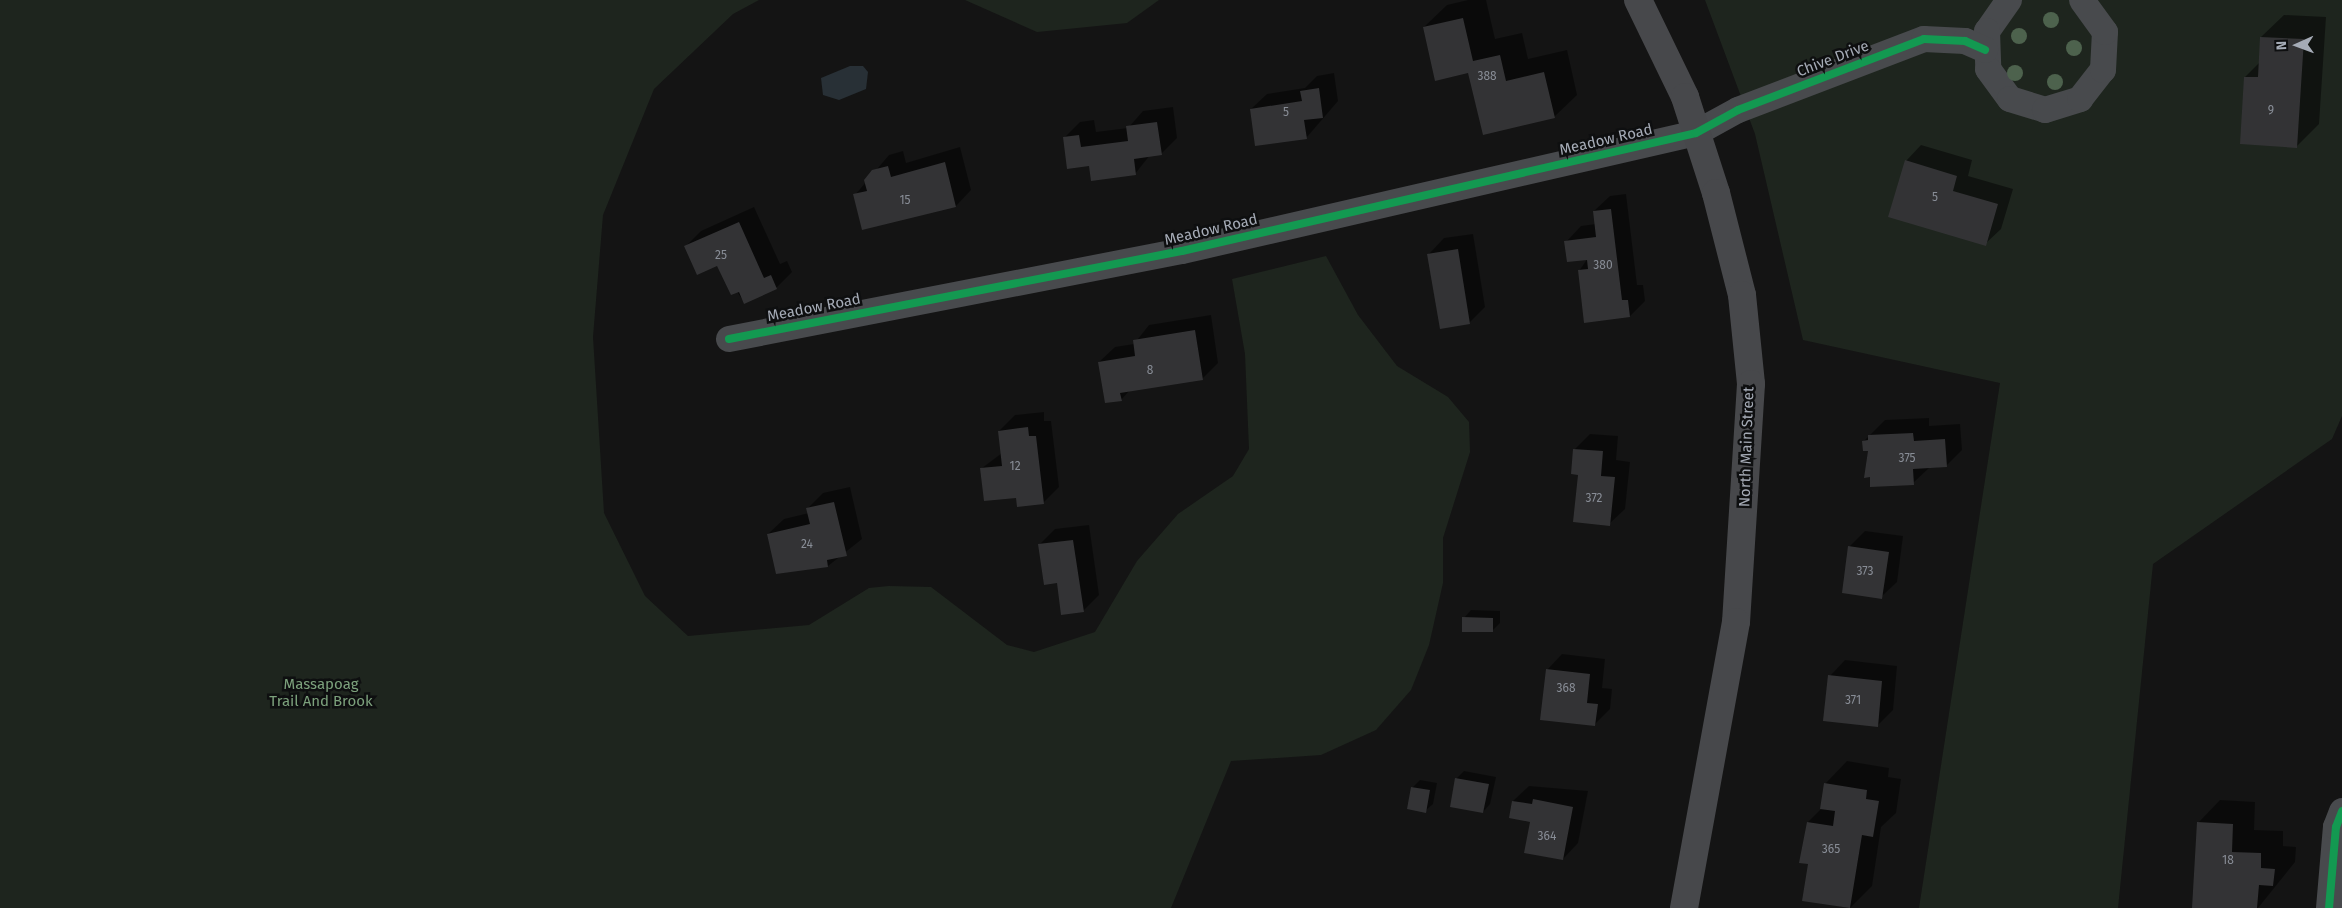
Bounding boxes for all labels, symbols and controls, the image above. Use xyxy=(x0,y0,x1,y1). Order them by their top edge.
north arrow xyxy=(2272,20,2322,70)
street label: Chive Drive xyxy=(1794,37,1872,81)
text: N xyxy=(2273,41,2290,50)
house number: 388 xyxy=(1477,70,1497,84)
house number: 9 xyxy=(2268,104,2274,118)
house number: 5 xyxy=(1283,106,1289,120)
street label: Meadow Road xyxy=(1558,121,1654,159)
house number: 5 xyxy=(1932,191,1938,205)
house number: 15 xyxy=(899,194,911,208)
street label: Meadow Road xyxy=(1163,211,1259,249)
house number: 25 xyxy=(715,249,727,263)
house number: 380 xyxy=(1593,259,1613,273)
street label: Meadow Road xyxy=(766,290,862,326)
house number: 8 xyxy=(1147,364,1153,378)
street label: North Main Street xyxy=(1736,386,1758,508)
house number: 375 xyxy=(1898,452,1916,466)
house number: 12 xyxy=(1009,460,1021,474)
house number: 372 xyxy=(1585,492,1603,506)
house number: 24 xyxy=(801,538,813,552)
house number: 373 xyxy=(1856,565,1874,579)
park label: Massapoag Trail And Brook xyxy=(269,675,373,710)
house number: 368 xyxy=(1557,682,1575,696)
house number: 371 xyxy=(1845,694,1861,708)
house number: 364 xyxy=(1538,830,1556,844)
house number: 365 xyxy=(1822,843,1840,857)
house number: 18 xyxy=(2222,854,2234,868)

